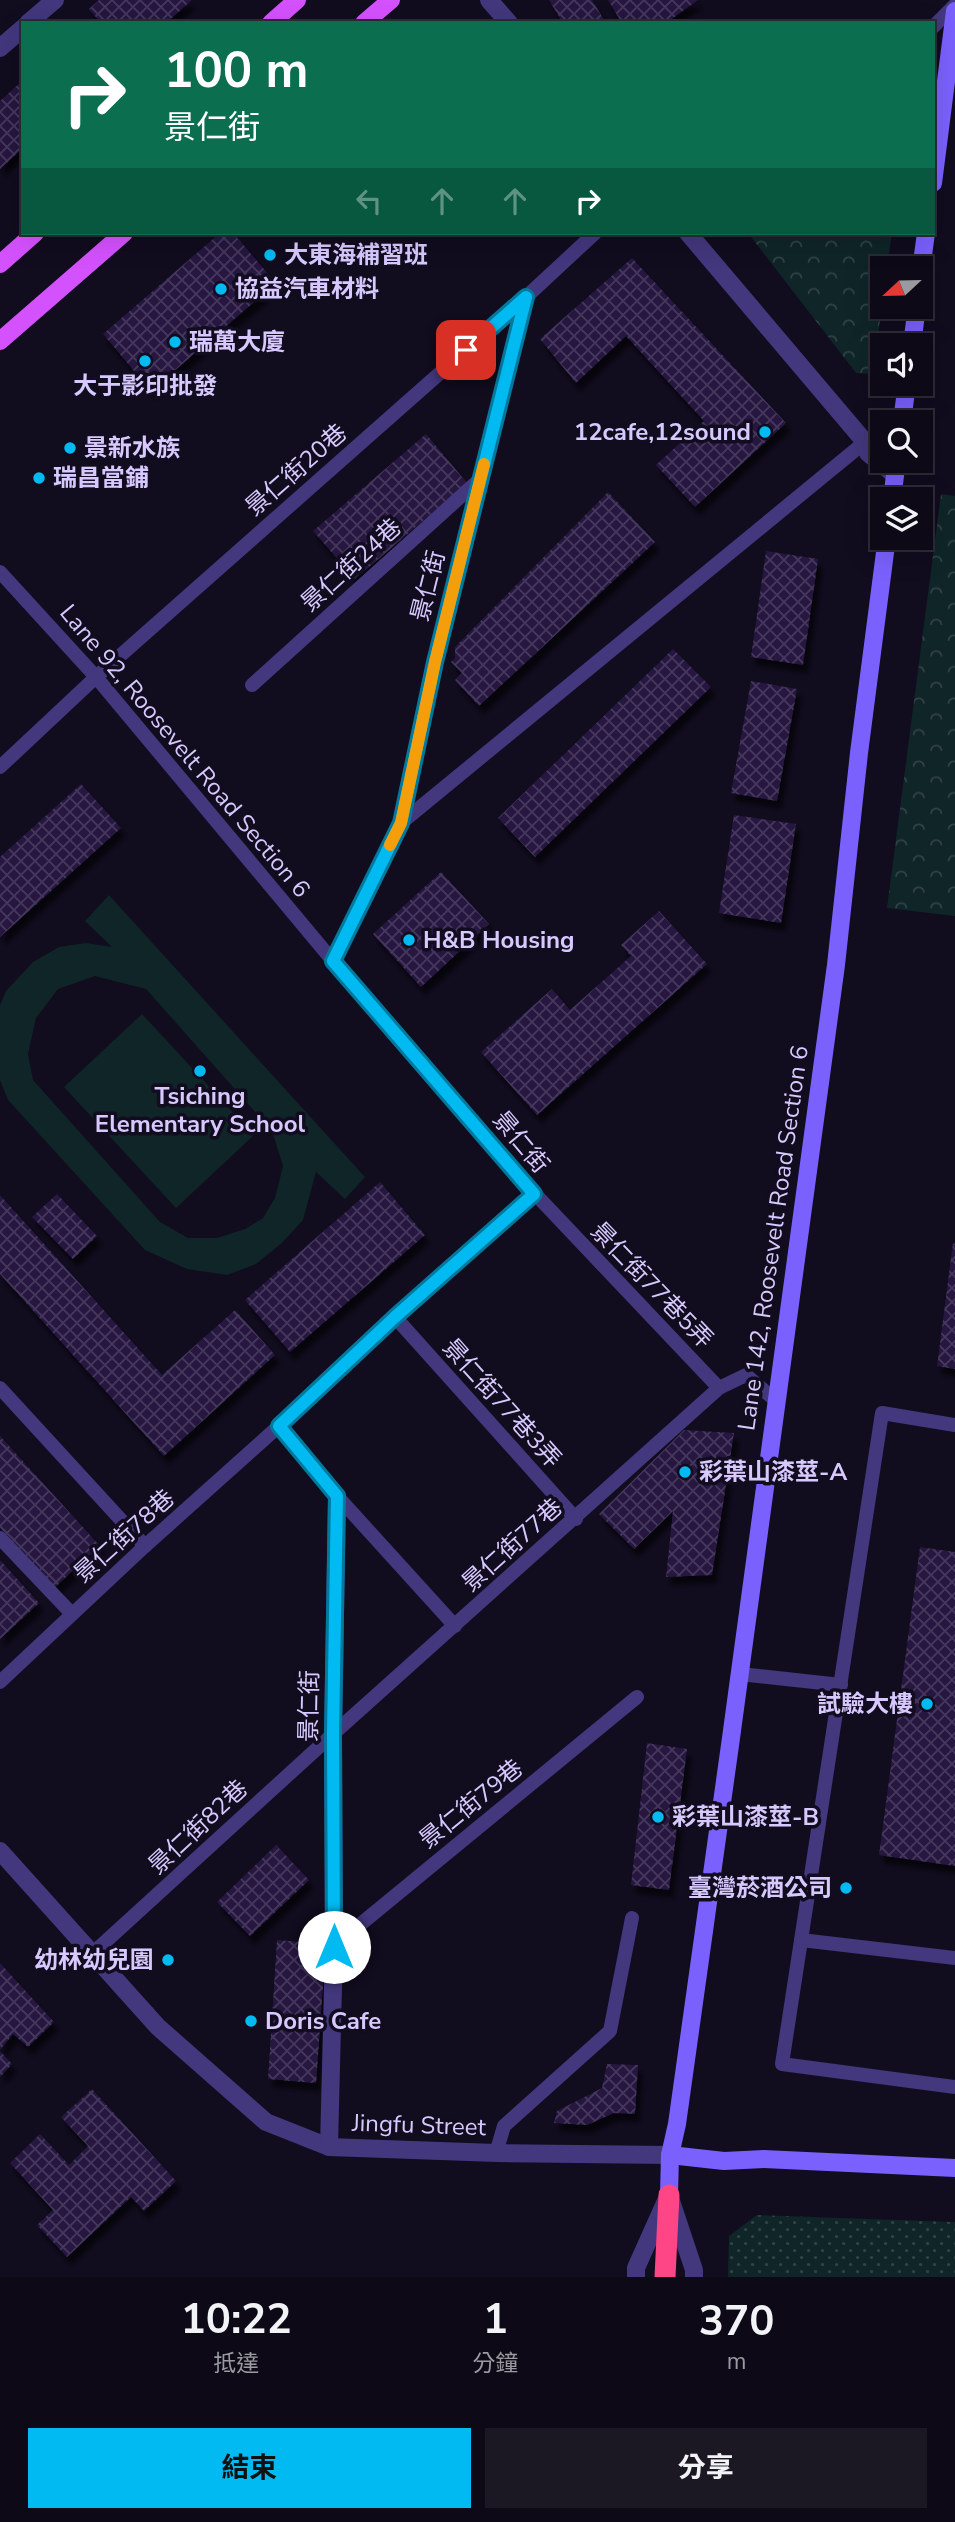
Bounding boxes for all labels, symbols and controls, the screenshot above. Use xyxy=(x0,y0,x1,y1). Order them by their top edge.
text: 100 m xyxy=(164,37,308,104)
icon: right xyxy=(49,49,140,140)
text: 景仁街 xyxy=(164,106,260,149)
icon: left xyxy=(350,182,388,220)
icon: ahead xyxy=(423,182,461,220)
icon: ahead xyxy=(496,182,534,220)
icon: right xyxy=(569,182,607,220)
place label: 大東海補習班 xyxy=(284,239,428,271)
marker: 大東海補習班 xyxy=(262,247,278,263)
north arrow xyxy=(870,256,933,318)
map controls xyxy=(870,256,933,550)
place label: 協益汽車材料 xyxy=(235,273,379,305)
marker: 協益汽車材料 xyxy=(213,281,229,297)
pin xyxy=(436,320,496,380)
place label: 瑞萬大廈 xyxy=(189,326,285,358)
icon: arrive xyxy=(447,331,485,369)
button: sound xyxy=(870,333,933,396)
marker: 瑞萬大廈 xyxy=(167,334,183,350)
marker: 大于影印批發 xyxy=(137,353,153,369)
place label: 大于影印批發 xyxy=(73,370,217,402)
button: search xyxy=(870,410,933,473)
place label: 12cafe,12sound xyxy=(574,416,751,448)
street label: 景仁街20巷 xyxy=(238,417,354,523)
marker: 12cafe,12sound xyxy=(757,424,773,440)
place label: 景新水族 xyxy=(84,432,180,464)
marker: 景新水族 xyxy=(62,440,78,456)
place label: 瑞昌當鋪 xyxy=(53,462,149,494)
marker: 瑞昌當鋪 xyxy=(31,470,47,486)
button: layers xyxy=(870,487,933,550)
street label: 景仁街24巷 xyxy=(294,511,408,619)
street label: 景仁街 xyxy=(404,547,452,625)
street label: Lane 92, Roosevelt Road Section 6 xyxy=(53,597,317,905)
place label: H&B Housing xyxy=(423,924,575,956)
marker: H&B Housing xyxy=(401,932,417,948)
street label: Lane 142, Roosevelt Road Section 6 xyxy=(730,1043,816,1433)
marker: Tsiching Elementary School xyxy=(192,1063,208,1079)
place label: Tsiching Elementary School xyxy=(95,1080,306,1140)
street label: 景仁街 xyxy=(486,1104,556,1180)
street label: 景仁街77巷5弄 xyxy=(584,1215,720,1355)
street label: 景仁街77巷3弄 xyxy=(436,1332,568,1474)
place label: 彩葉山漆莖-A xyxy=(699,1456,847,1488)
marker: 彩葉山漆莖-A xyxy=(677,1464,693,1480)
street label: 景仁街78巷 xyxy=(67,1482,181,1590)
street label: 景仁街77巷 xyxy=(455,1491,569,1599)
street label: 景仁街 xyxy=(292,1670,326,1742)
place label: 試驗大樓 xyxy=(817,1688,913,1720)
marker: 試驗大樓 xyxy=(919,1696,935,1712)
street label: 景仁街79巷 xyxy=(412,1752,530,1856)
street label: 景仁街82巷 xyxy=(141,1773,255,1881)
place label: 彩葉山漆莖-B xyxy=(672,1801,819,1833)
marker: 彩葉山漆莖-B xyxy=(650,1809,666,1825)
place label: 臺灣菸酒公司 xyxy=(688,1872,832,1904)
marker: 臺灣菸酒公司 xyxy=(838,1880,854,1896)
position arrow xyxy=(297,1910,371,1984)
place label: 幼林幼兒園 xyxy=(34,1944,154,1976)
marker: 幼林幼兒園 xyxy=(160,1952,176,1968)
place label: Doris Cafe xyxy=(265,2005,381,2037)
marker: Doris Cafe xyxy=(243,2013,259,2029)
street label: Jingfu Street xyxy=(350,2107,487,2143)
text: 10:22 xyxy=(181,2291,292,2348)
text: 1 xyxy=(483,2291,508,2348)
text: 370 xyxy=(699,2293,774,2350)
text: m xyxy=(727,2346,746,2377)
text: 抵達 xyxy=(213,2348,259,2379)
text: 分鐘 xyxy=(472,2348,518,2379)
button: 結束 xyxy=(28,2428,471,2508)
button: 分享 xyxy=(485,2428,927,2508)

